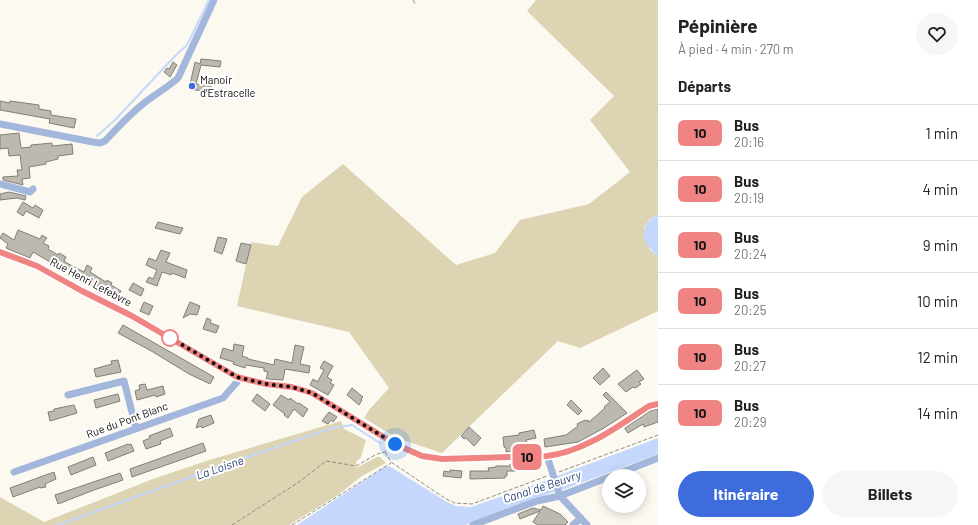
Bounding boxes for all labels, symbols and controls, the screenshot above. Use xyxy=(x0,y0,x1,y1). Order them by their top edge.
button: heart xyxy=(916,13,958,55)
text: Pépinière xyxy=(678,14,758,37)
text: À pied · 4 min · 270 m xyxy=(678,41,794,57)
place label: Manoir d'Estracelle xyxy=(200,73,256,99)
text: Départs xyxy=(678,77,731,95)
marker: Manoir d'Estracelle xyxy=(187,81,197,91)
text: Bus xyxy=(734,116,759,134)
text: 10 xyxy=(694,124,706,141)
text: 1 min xyxy=(925,124,958,142)
text: 20:16 xyxy=(734,134,764,150)
text: Bus xyxy=(734,172,759,190)
text: 10 xyxy=(694,180,706,197)
text: 4 min xyxy=(922,180,958,198)
text: 20:19 xyxy=(734,190,764,206)
text: Bus xyxy=(734,228,759,246)
text: 10 xyxy=(694,236,706,253)
text: 9 min xyxy=(923,236,958,254)
text: 20:24 xyxy=(734,246,767,262)
street label: Rue Henri Lefebvre xyxy=(48,254,135,309)
text: Bus xyxy=(734,284,759,302)
text: 10 xyxy=(694,292,706,309)
text: 10 min xyxy=(917,292,958,310)
text: 20:25 xyxy=(734,302,766,318)
unlabelled marker xyxy=(161,329,179,347)
text: Bus xyxy=(734,340,759,358)
text: 10 xyxy=(694,348,706,365)
text: 12 min xyxy=(917,348,958,366)
text: 20:27 xyxy=(734,358,766,374)
text: Bus xyxy=(734,396,759,414)
street label: Rue du Pont Blanc xyxy=(84,399,170,440)
text: 10 xyxy=(694,404,706,421)
text: 14 min xyxy=(917,404,958,422)
text: 20:29 xyxy=(734,414,766,430)
your location xyxy=(385,434,405,454)
line badge: 10 xyxy=(509,444,545,470)
text: 10 xyxy=(521,448,533,465)
water label: La Loisne xyxy=(194,452,245,482)
water label: Canal de Beuvry xyxy=(501,467,583,505)
map controls xyxy=(602,469,646,513)
button: layers xyxy=(602,469,646,513)
button: Itinéraire xyxy=(678,471,814,517)
button: Billets xyxy=(822,471,958,517)

